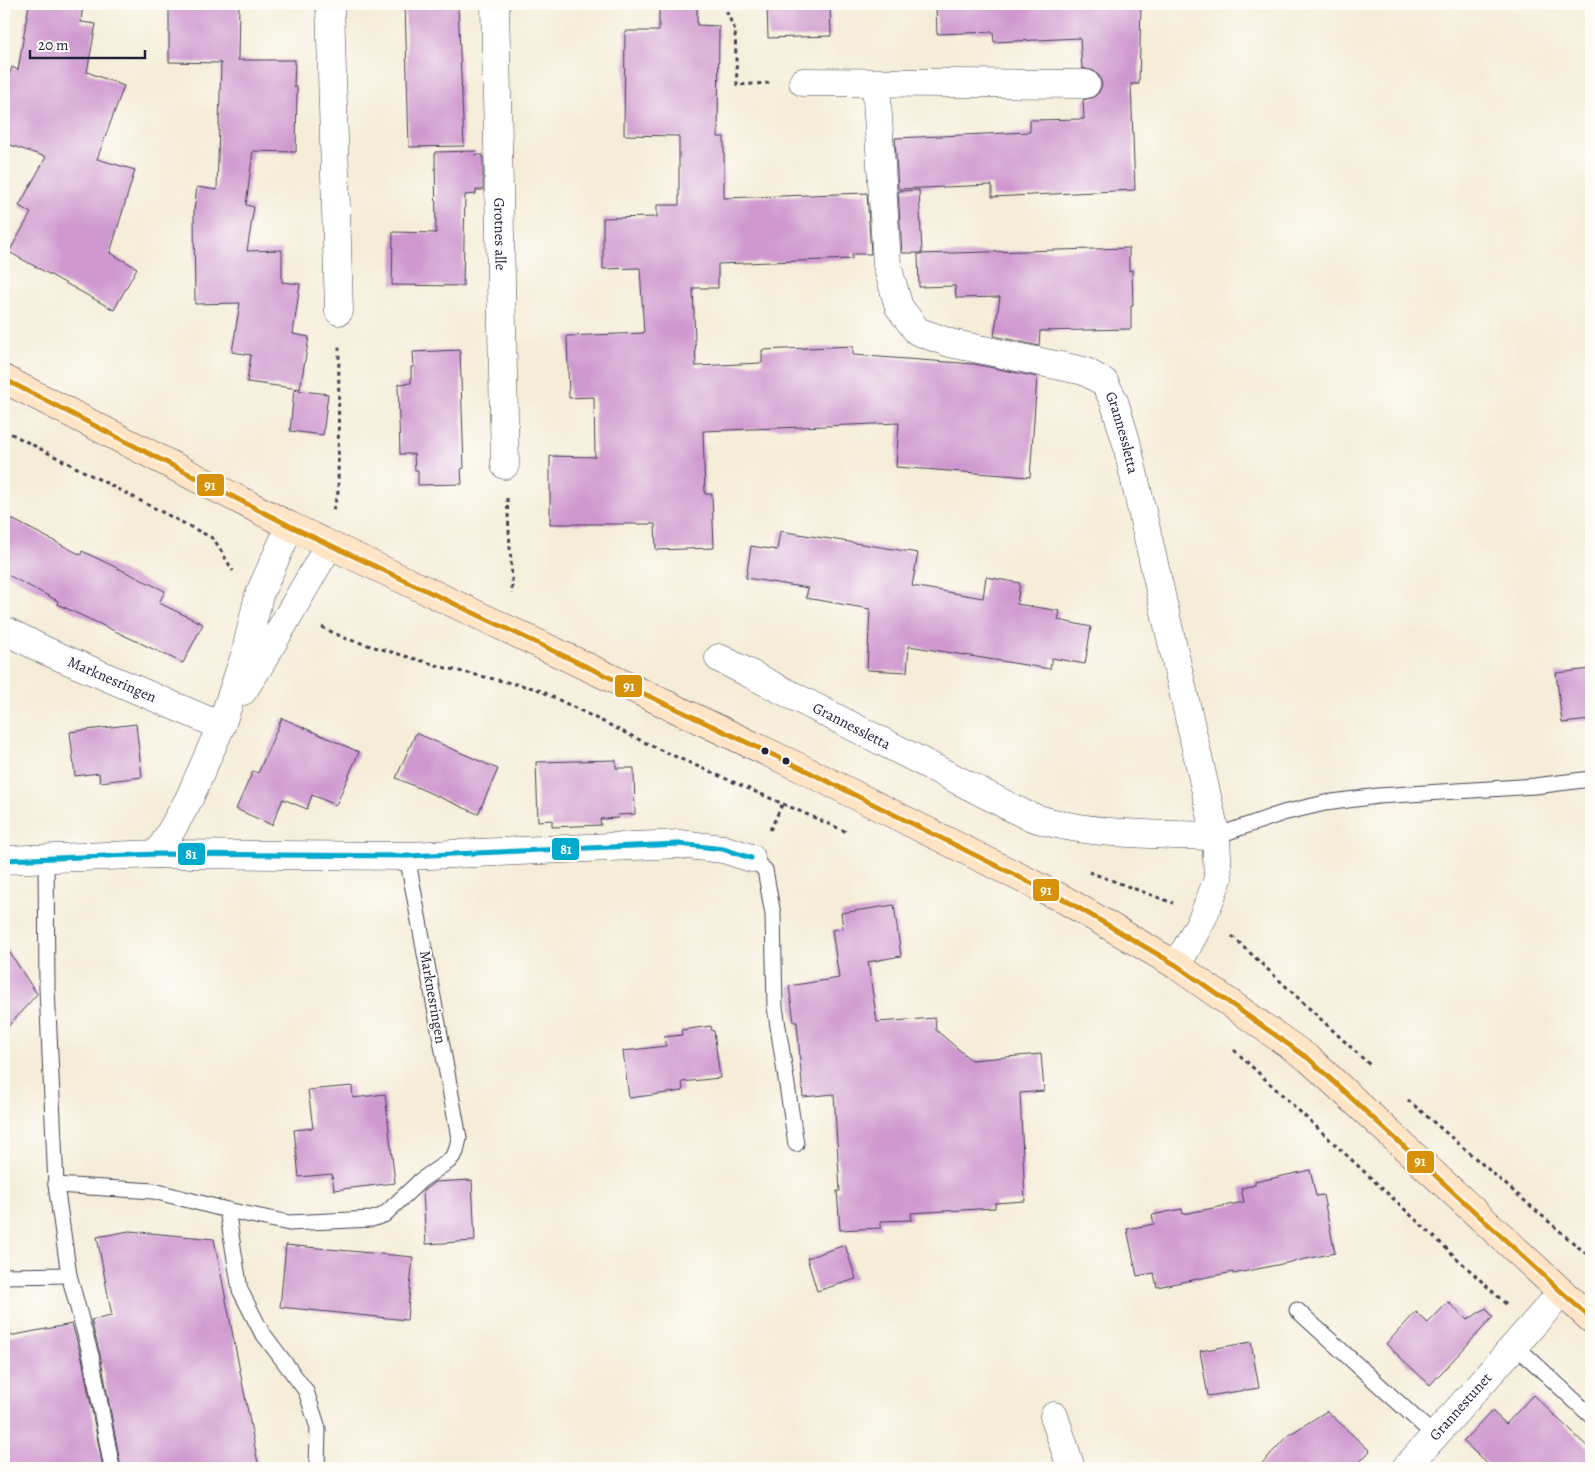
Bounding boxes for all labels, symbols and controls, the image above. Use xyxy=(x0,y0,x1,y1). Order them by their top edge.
scale bar xyxy=(30,28,145,60)
text: 20 m xyxy=(38,35,69,55)
street label: Grotnes alle xyxy=(489,197,511,271)
street label: Grannessletta xyxy=(1101,388,1143,476)
line badge: 91 xyxy=(196,473,225,497)
text: 91 xyxy=(204,476,216,495)
street label: Marknesringen xyxy=(65,652,160,707)
line badge: 91 xyxy=(614,674,643,698)
text: 91 xyxy=(623,677,635,696)
street label: Grannessletta xyxy=(809,698,894,754)
unlabelled marker xyxy=(760,746,770,756)
unlabelled marker xyxy=(781,756,791,766)
line badge: 81 xyxy=(551,837,580,861)
text: 81 xyxy=(560,840,572,859)
line badge: 81 xyxy=(177,842,206,866)
text: 81 xyxy=(185,845,197,864)
line badge: 91 xyxy=(1032,878,1060,902)
text: 91 xyxy=(1040,881,1052,900)
street label: Marknesringen xyxy=(415,949,451,1045)
line badge: 91 xyxy=(1406,1150,1435,1174)
text: 91 xyxy=(1414,1152,1426,1171)
street label: Grannestunet xyxy=(1425,1368,1496,1445)

